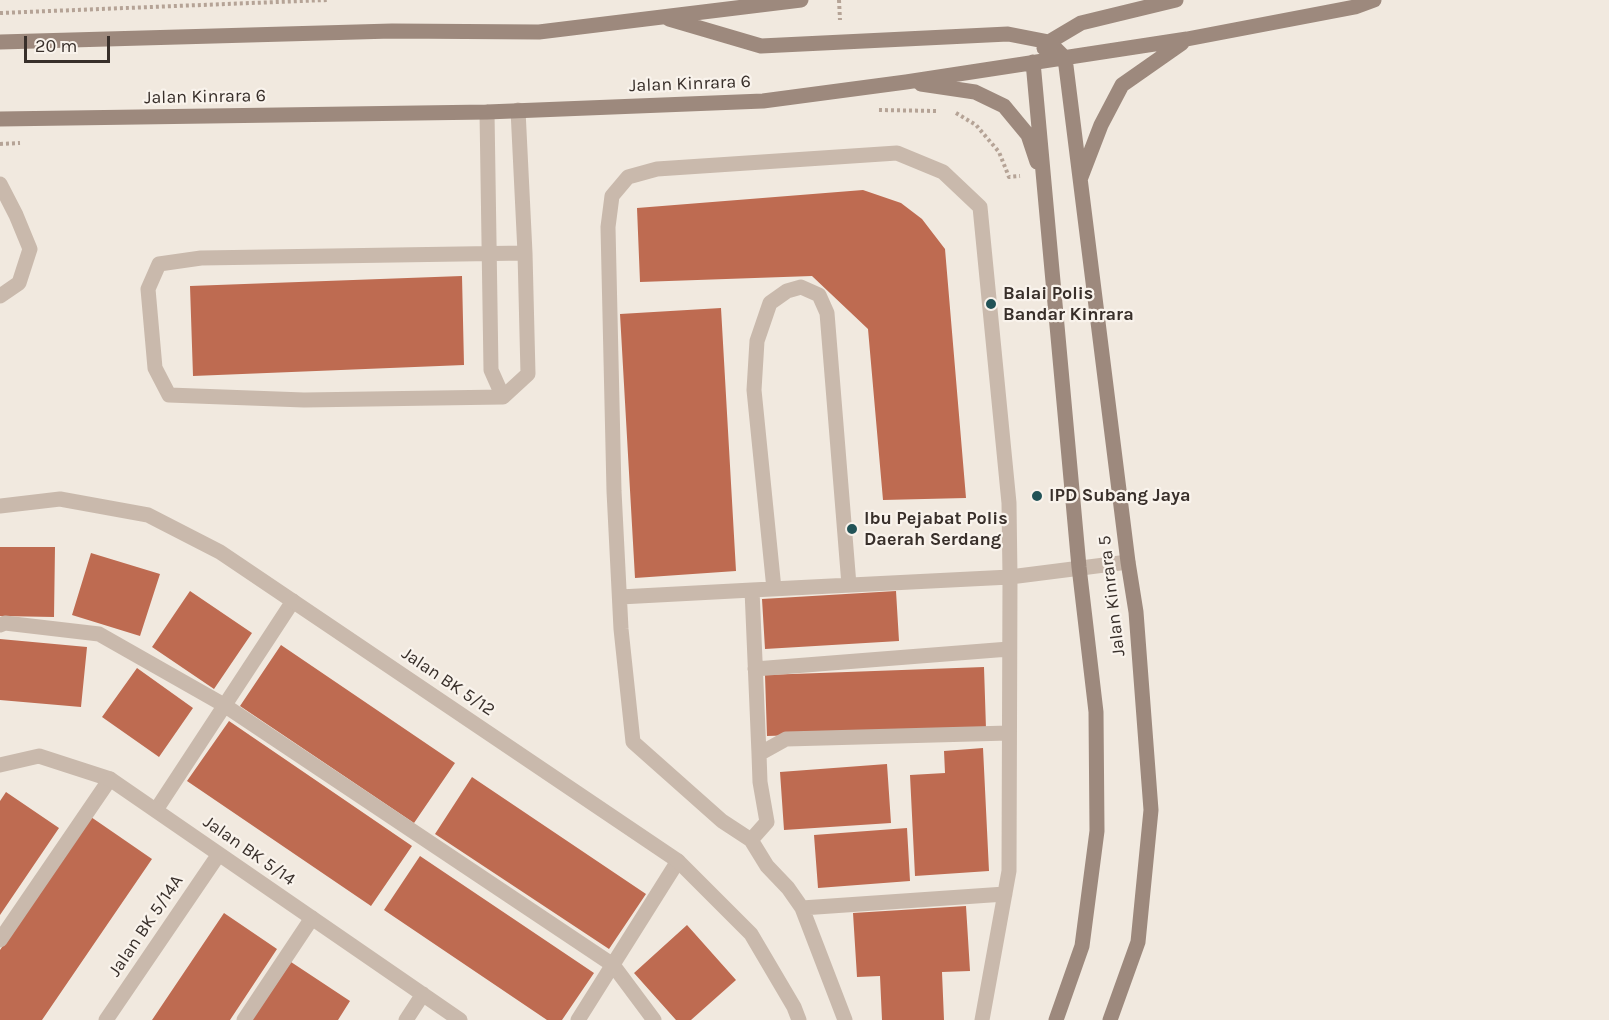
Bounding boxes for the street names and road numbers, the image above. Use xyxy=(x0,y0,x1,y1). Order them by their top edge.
street label: Jalan Kinrara 6 xyxy=(629,71,751,97)
street label: Jalan Kinrara 6 xyxy=(144,85,266,109)
street label: Jalan Kinrara 5 xyxy=(1094,534,1130,658)
street label: Jalan BK 5/12 xyxy=(397,643,499,721)
street label: Jalan BK 5/14 xyxy=(199,811,299,891)
street label: Jalan BK 5/14A xyxy=(104,871,188,981)

